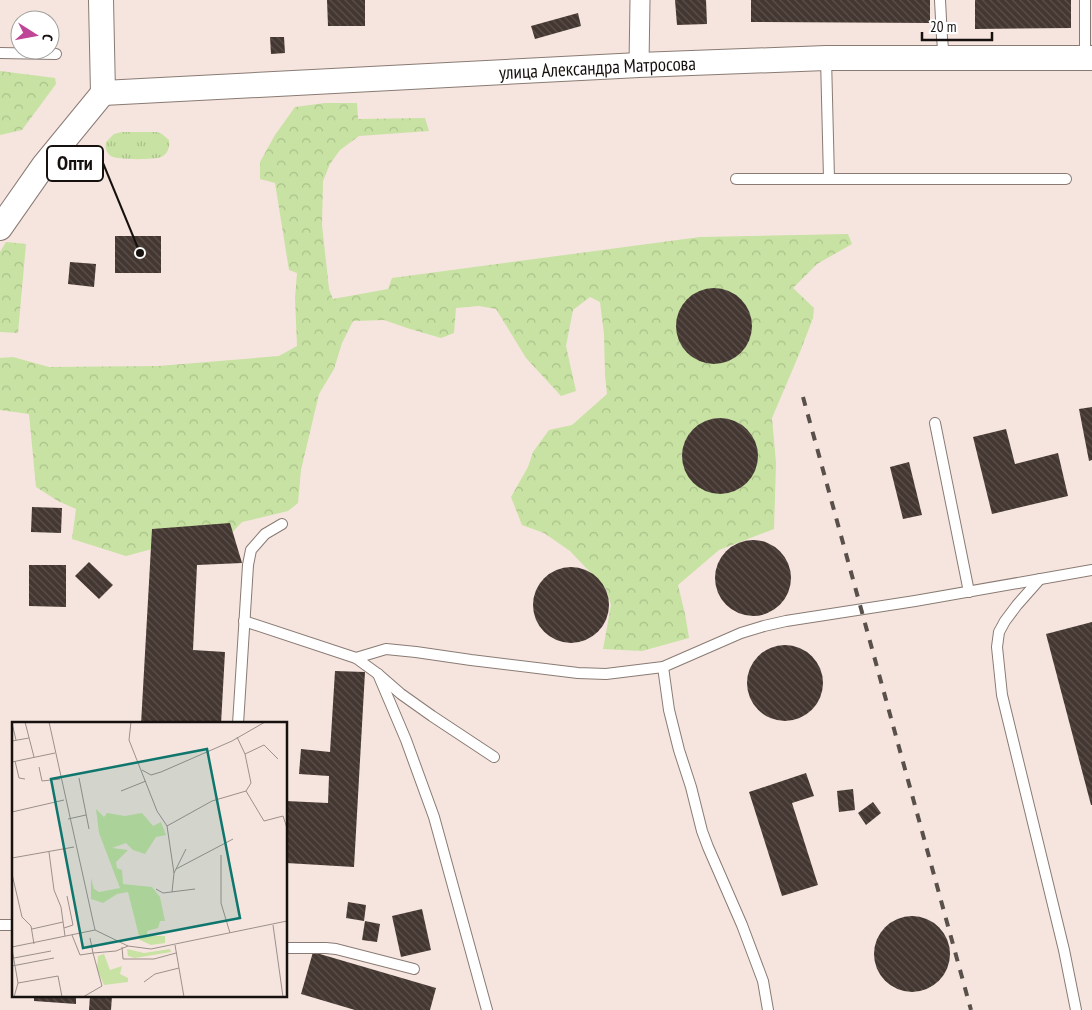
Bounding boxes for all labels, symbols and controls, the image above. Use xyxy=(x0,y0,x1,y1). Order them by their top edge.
north arrow xyxy=(10,10,60,60)
scale bar xyxy=(922,10,992,42)
text: 20 m xyxy=(930,17,956,36)
text: С xyxy=(38,33,57,43)
street label: улица Александра Матросова xyxy=(498,51,696,84)
callout: Опти xyxy=(47,146,103,181)
text: Опти xyxy=(57,150,93,176)
inset map xyxy=(12,722,288,998)

